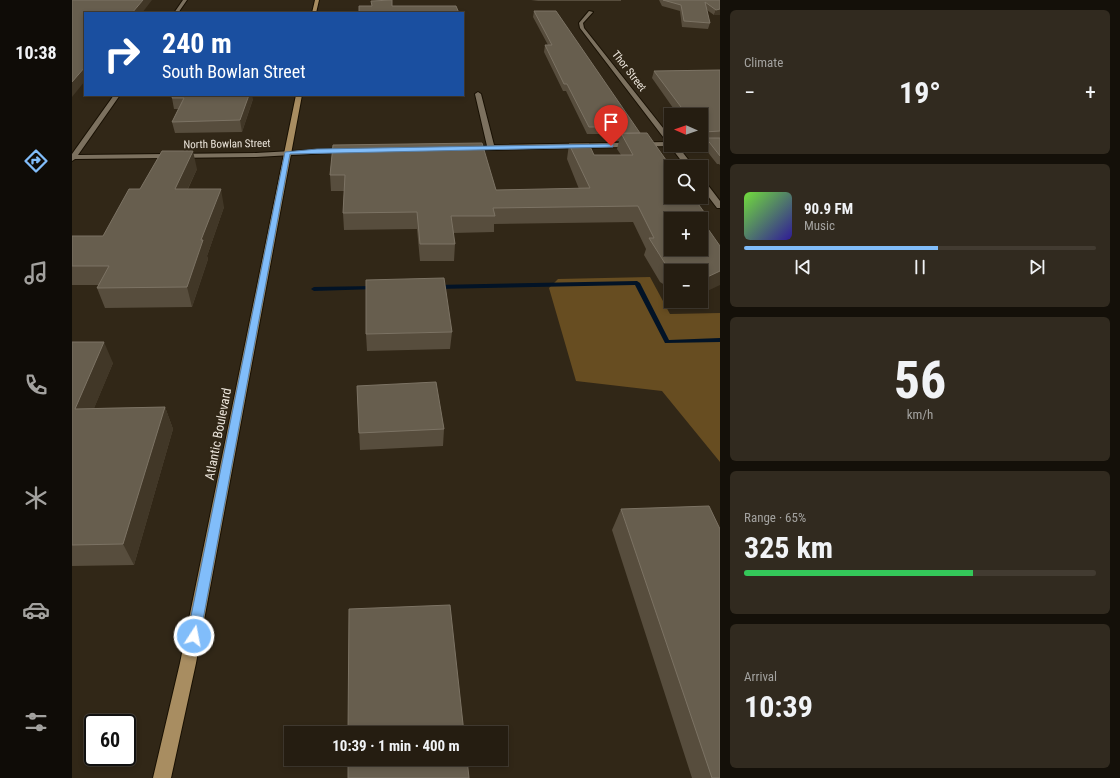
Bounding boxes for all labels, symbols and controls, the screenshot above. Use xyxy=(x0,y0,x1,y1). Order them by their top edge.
text: 240 m xyxy=(162,27,232,60)
icon: right xyxy=(96,28,148,80)
text: 10:38 xyxy=(15,42,57,63)
street label: Thor Street xyxy=(609,48,649,94)
text: Climate xyxy=(744,55,783,70)
text: South Bowlan Street xyxy=(162,61,306,82)
text: 19° xyxy=(899,75,941,110)
text: − xyxy=(744,80,755,105)
text: + xyxy=(1085,80,1096,105)
pin xyxy=(594,105,628,146)
north arrow xyxy=(664,108,708,152)
map controls xyxy=(664,108,708,308)
icon: arrive xyxy=(600,111,622,133)
street label: North Bowlan Street xyxy=(183,137,271,151)
icon: directions xyxy=(22,147,50,175)
button: search xyxy=(664,160,708,204)
text: 90.9 FM xyxy=(804,200,853,218)
button: + xyxy=(664,212,708,256)
text: Music xyxy=(804,218,835,233)
icon: previous xyxy=(792,256,814,278)
icon: pause xyxy=(909,256,931,278)
icon: next xyxy=(1026,256,1048,278)
icon: music xyxy=(22,259,50,287)
button: − xyxy=(664,264,708,308)
text: 56 xyxy=(894,350,946,411)
icon: phone xyxy=(22,371,50,399)
street label: Atlantic Boulevard xyxy=(202,387,234,481)
text: km/h xyxy=(907,407,933,422)
icon: climate xyxy=(22,484,50,512)
text: Range · 65% xyxy=(744,510,806,525)
text: 325 km xyxy=(744,530,833,565)
icon: car xyxy=(22,596,50,624)
position arrow xyxy=(173,615,215,657)
text: Arrival xyxy=(744,669,777,684)
text: 10:39 xyxy=(744,689,813,724)
icon: filters xyxy=(22,708,50,736)
speed limit sign: 60 xyxy=(84,714,136,766)
text: 10:39 · 1 min · 400 m xyxy=(332,737,460,755)

